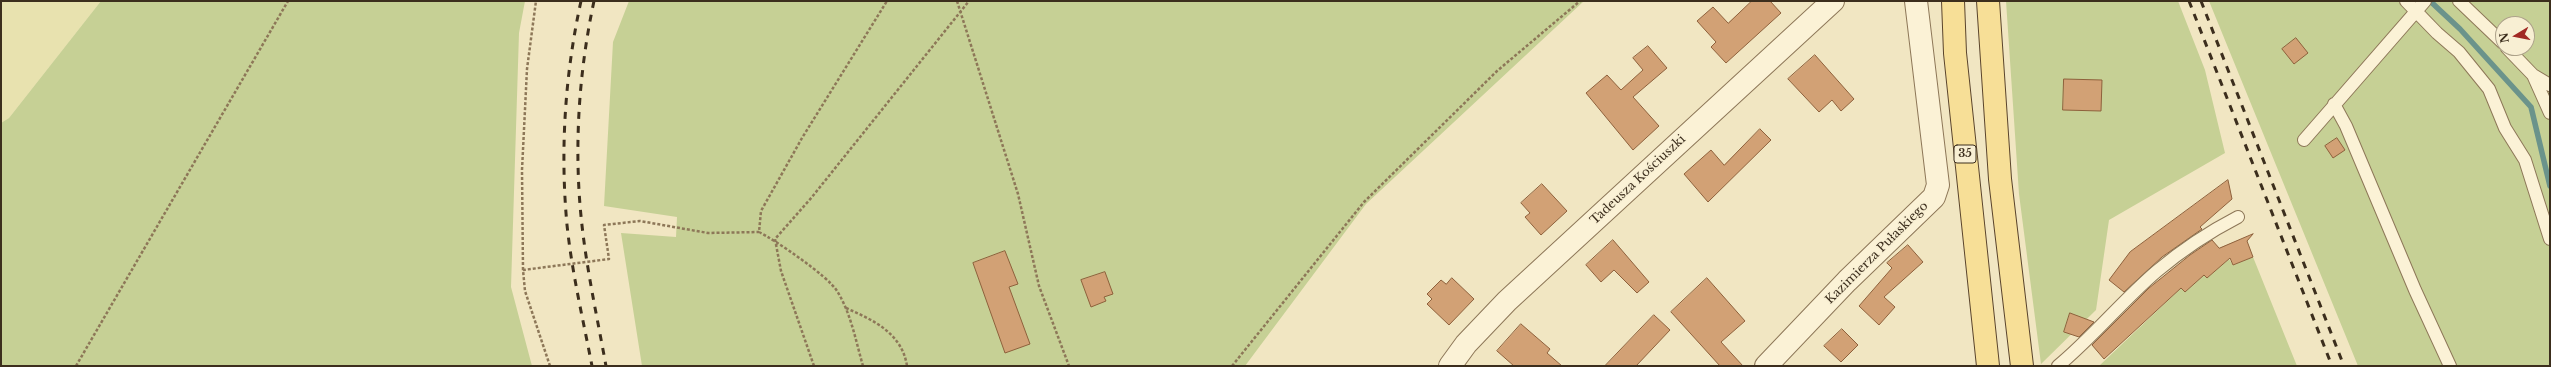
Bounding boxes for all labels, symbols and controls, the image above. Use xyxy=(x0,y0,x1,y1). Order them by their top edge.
north arrow xyxy=(2495,16,2535,56)
text: N xyxy=(2496,32,2512,44)
street label: Tadeusza Kościuszki xyxy=(1587,132,1689,228)
road number: 35 xyxy=(1954,145,1976,163)
street label: Kazimierza Pułaskiego xyxy=(1823,199,1931,307)

